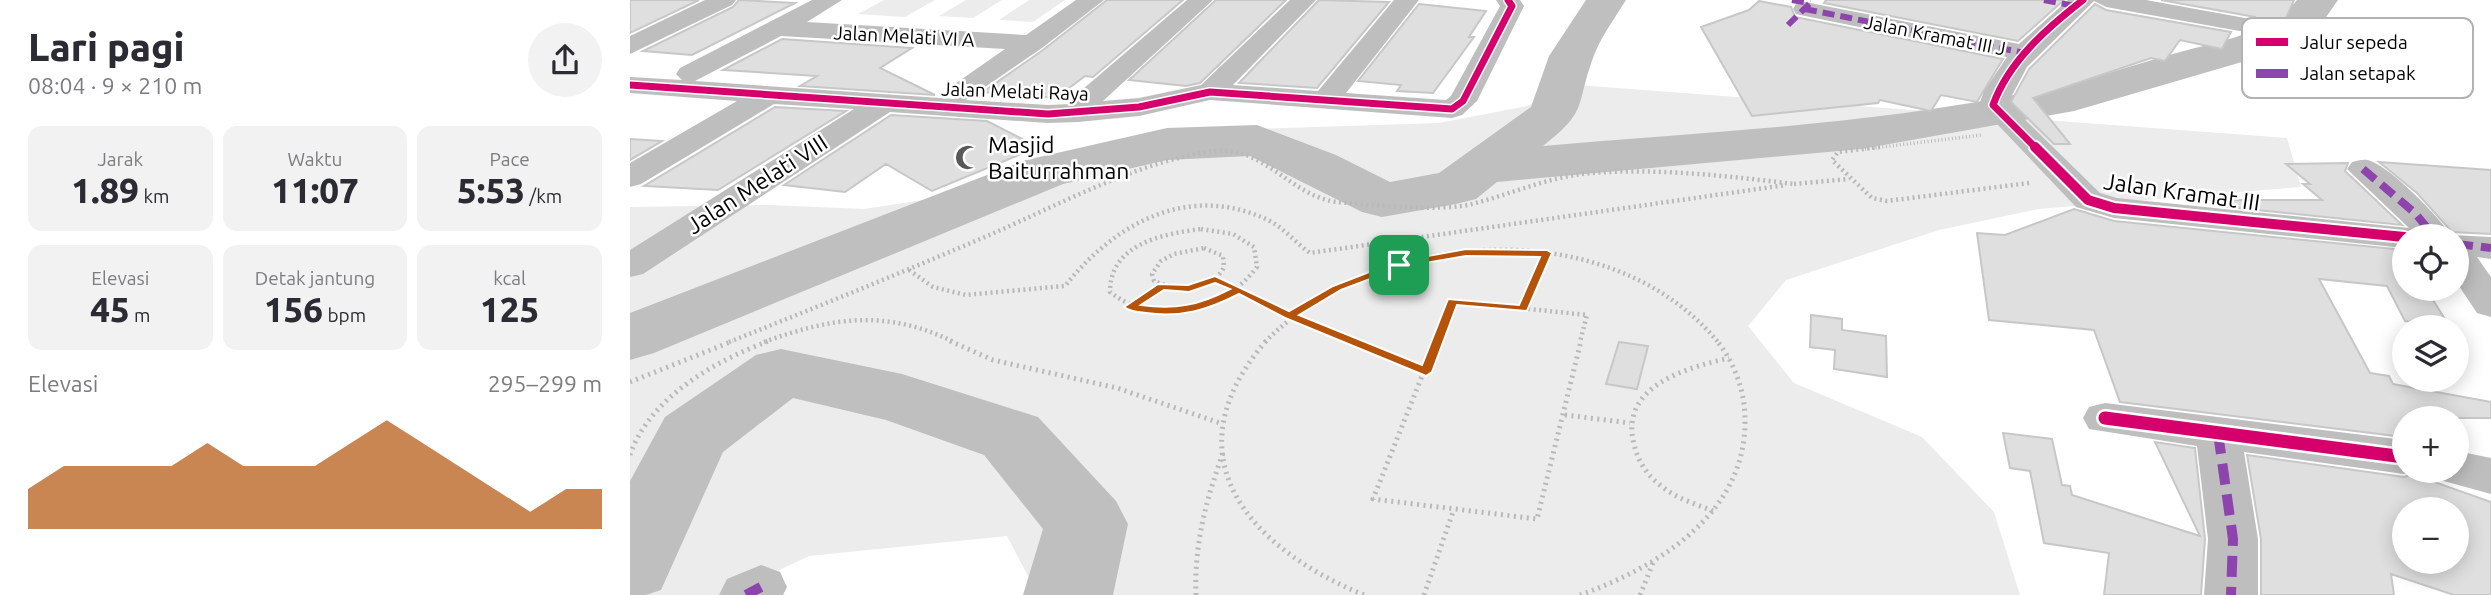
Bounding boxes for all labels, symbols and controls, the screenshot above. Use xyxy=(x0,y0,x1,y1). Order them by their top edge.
street label: Jalan Kramat III J xyxy=(1862,10,2008,60)
legend xyxy=(2242,18,2473,98)
street label: Jalan Melati VI A xyxy=(833,21,976,51)
button: share xyxy=(528,23,602,97)
text: Lari pagi xyxy=(28,26,185,68)
text: Jalur sepeda xyxy=(2300,31,2408,53)
text: Jalan setapak xyxy=(2300,62,2416,84)
text: 08:04 · 9 × 210 m xyxy=(28,73,202,98)
street label: Jalan Melati Raya xyxy=(941,77,1089,105)
street label: Jalan Melati VIII xyxy=(682,129,832,238)
place label: Masjid Baiturrahman xyxy=(988,132,1129,183)
mosque icon: Masjid Baiturrahman xyxy=(954,144,982,172)
text: Jarak xyxy=(97,148,143,170)
text: Waktu xyxy=(288,148,342,170)
text: Pace xyxy=(490,148,530,170)
street label: Jalan Kramat III xyxy=(2102,168,2262,215)
text: 1.89 xyxy=(71,170,139,210)
text: 11:07 xyxy=(271,170,359,210)
text: 5:53 xyxy=(457,170,525,210)
text: km xyxy=(139,185,169,207)
text: /km xyxy=(525,185,562,207)
map controls xyxy=(2392,224,2469,574)
button: locate xyxy=(2392,224,2469,301)
pin xyxy=(1369,235,1429,295)
icon: arrive xyxy=(1380,246,1418,284)
text: Elevasi xyxy=(91,267,149,289)
text: Detak jantung xyxy=(255,267,375,289)
text: kcal xyxy=(493,267,526,289)
text: 45 xyxy=(90,289,130,329)
text: 156 xyxy=(264,289,323,329)
text: 125 xyxy=(480,289,539,329)
text: m xyxy=(130,304,150,326)
text: bpm xyxy=(323,304,366,326)
button: layers xyxy=(2392,315,2469,392)
text: Elevasi xyxy=(28,371,98,396)
text: 295–299 m xyxy=(488,371,602,396)
button: + xyxy=(2392,406,2469,483)
button: − xyxy=(2392,497,2469,574)

